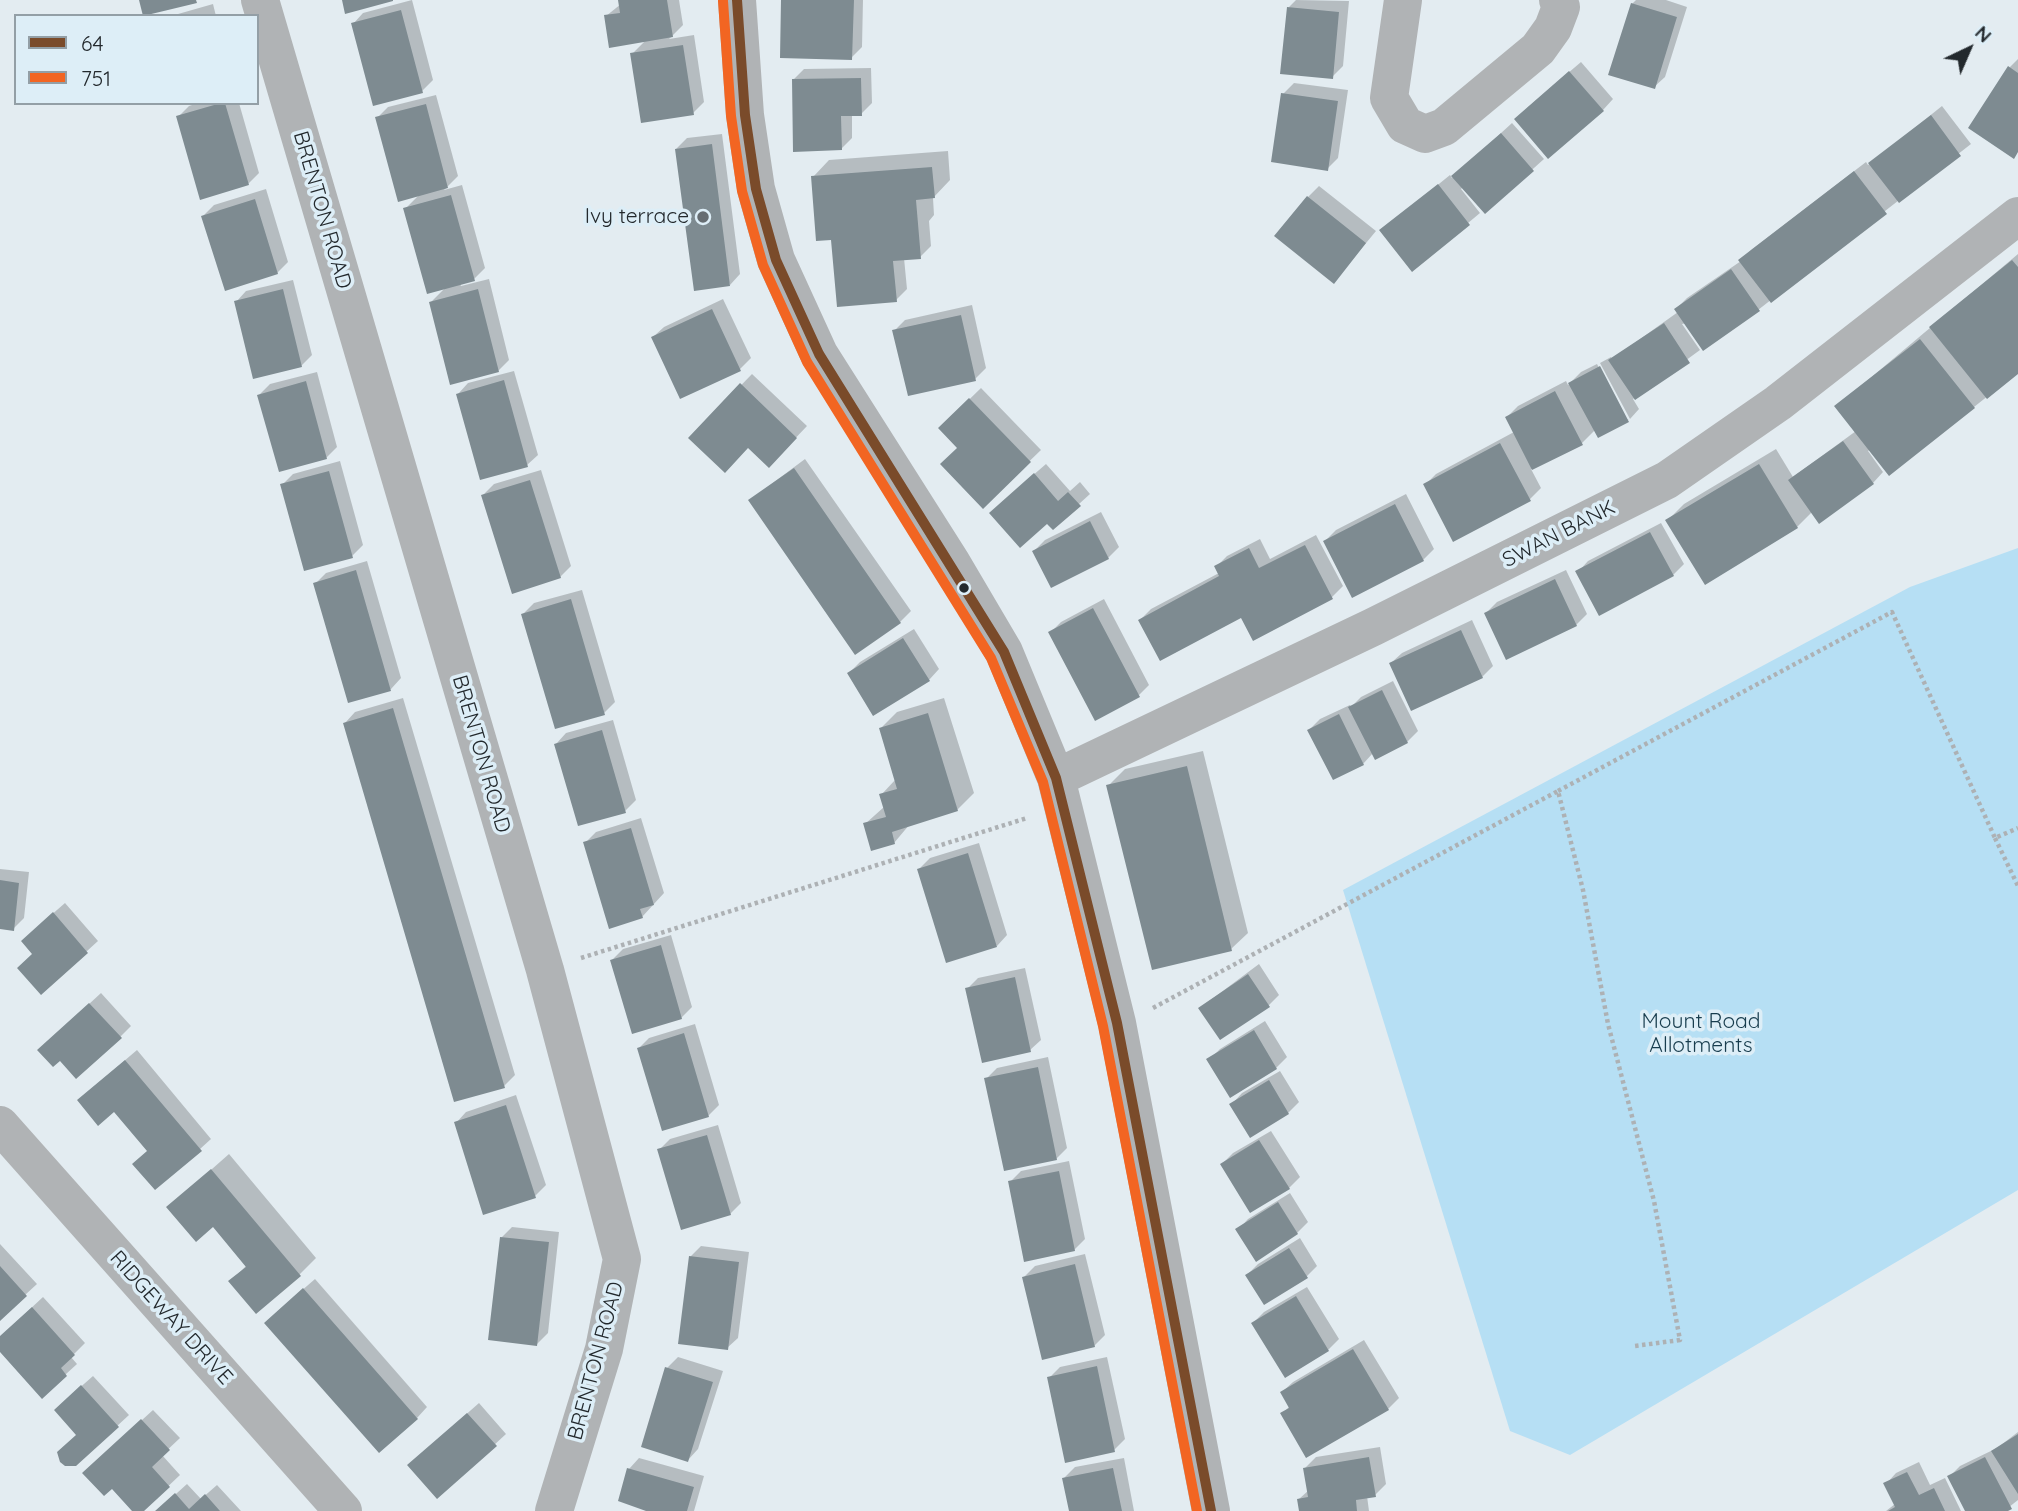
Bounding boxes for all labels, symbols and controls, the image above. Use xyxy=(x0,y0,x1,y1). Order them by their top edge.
legend xyxy=(14,14,259,105)
north arrow xyxy=(1934,14,2004,84)
text: N xyxy=(1970,20,1997,47)
text: 64 xyxy=(81,30,104,56)
text: 751 xyxy=(81,65,111,91)
street label: BRENTON ROAD xyxy=(287,128,357,292)
place label: Ivy terrace xyxy=(585,204,689,230)
marker: Ivy terrace xyxy=(695,209,711,225)
street label: SWAN BANK xyxy=(1499,495,1619,573)
unlabelled marker xyxy=(957,581,971,595)
street label: BRENTON ROAD xyxy=(446,672,516,836)
park label: Mount Road Allotments xyxy=(1641,1009,1761,1059)
street label: RIDGEWAY DRIVE xyxy=(104,1246,238,1390)
street label: BRENTON ROAD xyxy=(563,1279,629,1443)

